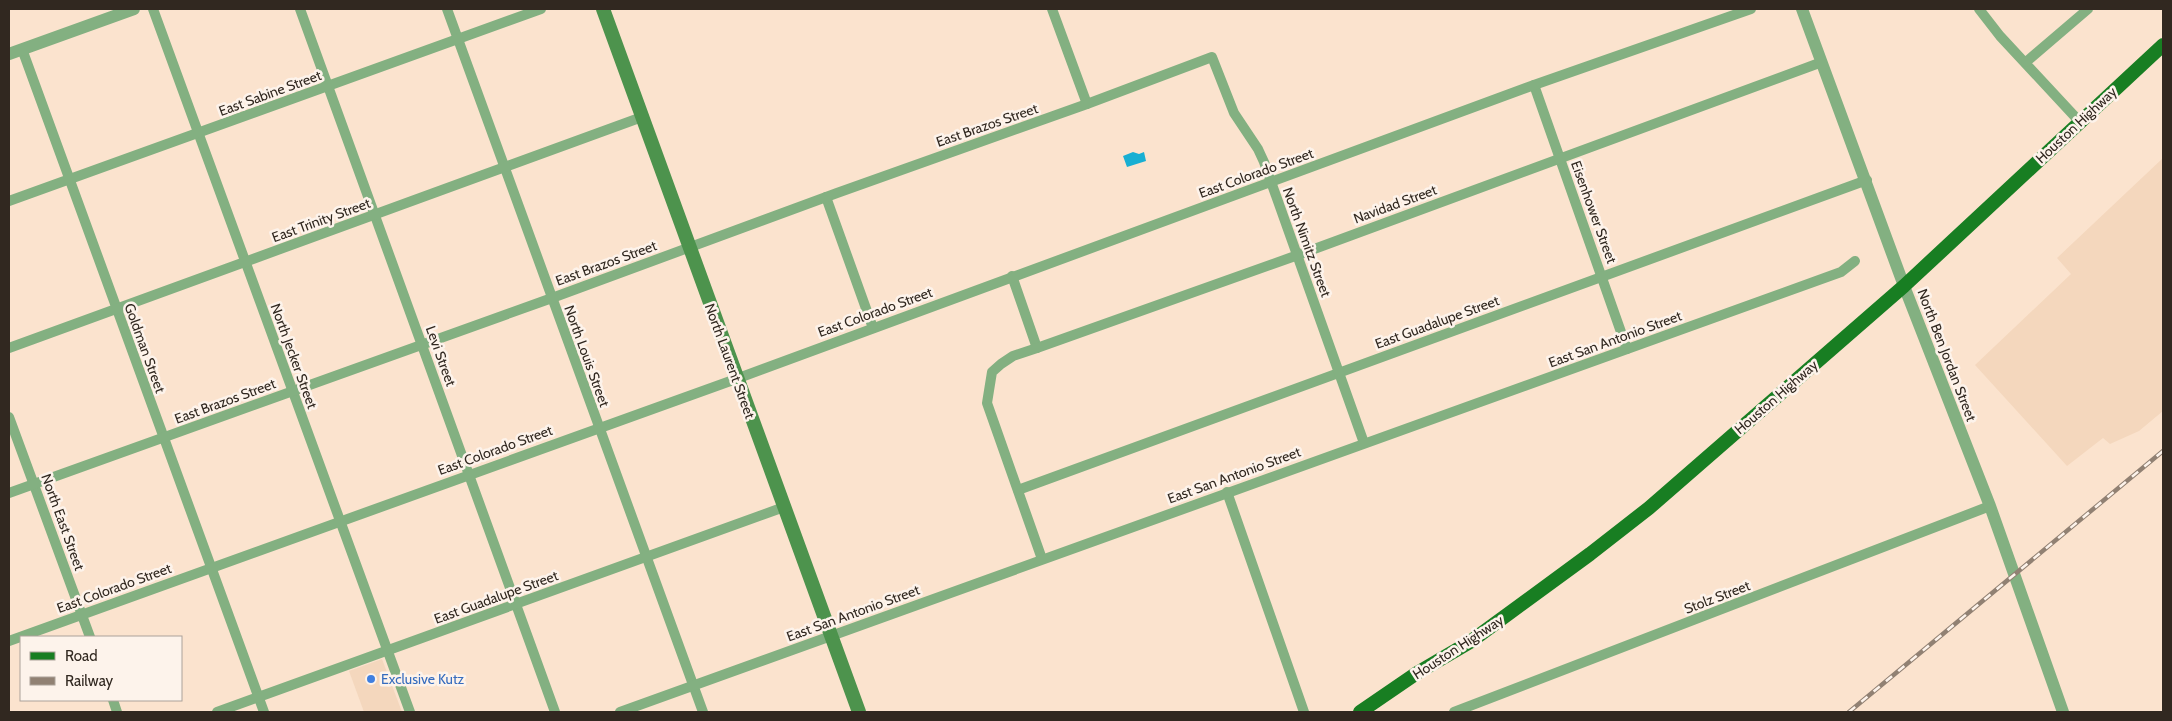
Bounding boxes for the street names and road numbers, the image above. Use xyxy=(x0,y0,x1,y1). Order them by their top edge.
street label: East Sabine Street xyxy=(216,66,324,120)
street label: Houston Highway xyxy=(2032,83,2120,167)
street label: East Brazos Street xyxy=(934,99,1041,151)
street label: East Colorado Street xyxy=(1196,144,1316,202)
street label: Eisenhower Street xyxy=(1567,158,1621,266)
street label: Navidad Street xyxy=(1351,180,1439,227)
street label: North Nimitz Street xyxy=(1279,185,1335,300)
street label: East Trinity Street xyxy=(269,194,373,246)
street label: East Brazos Street xyxy=(553,236,659,290)
street label: East Colorado Street xyxy=(815,283,935,341)
street label: North Ben Jordan Street xyxy=(1913,286,1981,424)
street label: East Guadalupe Street xyxy=(1372,291,1502,353)
street label: Goldman Street xyxy=(120,301,170,396)
street label: North Jecker Street xyxy=(267,301,322,411)
street label: North Laurent Street xyxy=(701,301,759,421)
street label: North Louis Street xyxy=(560,303,614,410)
street label: East San Antonio Street xyxy=(1546,306,1684,371)
street label: Levi Street xyxy=(422,323,460,389)
street label: Houston Highway xyxy=(1731,356,1821,438)
street label: East Brazos Street xyxy=(172,374,278,428)
street label: East Colorado Street xyxy=(435,421,555,479)
street label: East San Antonio Street xyxy=(1165,442,1303,507)
street label: North East Street xyxy=(37,471,89,573)
street label: East Colorado Street xyxy=(54,559,174,617)
street label: East Guadalupe Street xyxy=(431,566,561,628)
street label: Stolz Street xyxy=(1681,576,1753,618)
street label: East San Antonio Street xyxy=(784,580,922,645)
street label: Houston Highway xyxy=(1409,611,1507,683)

